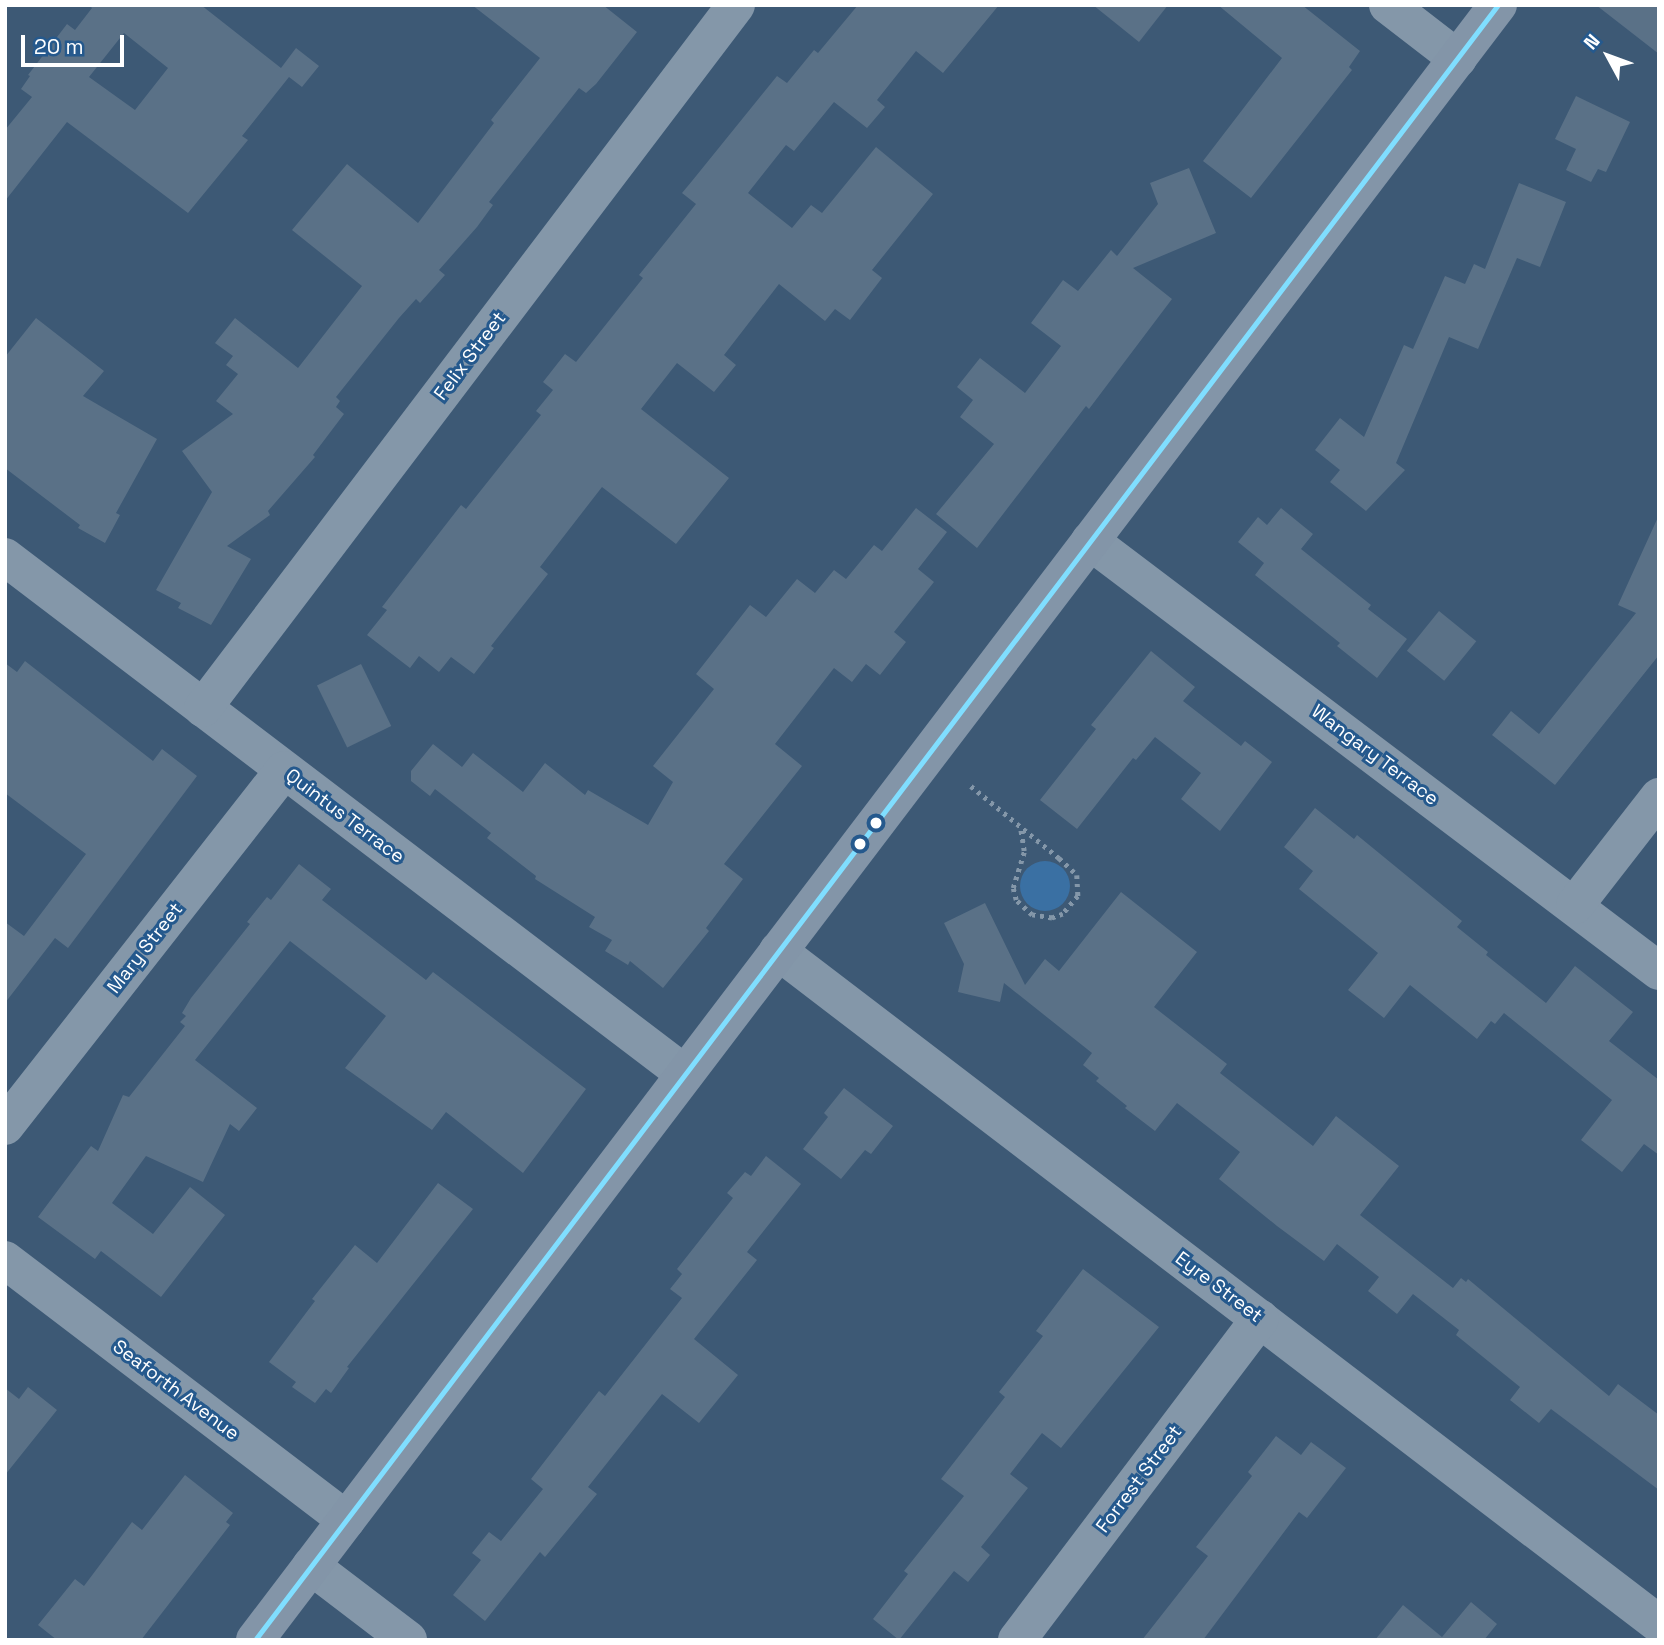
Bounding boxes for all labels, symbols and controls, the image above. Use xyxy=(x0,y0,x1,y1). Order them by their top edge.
scale bar xyxy=(24,21,128,65)
north arrow xyxy=(1573,21,1643,91)
text: N xyxy=(1578,29,1605,55)
text: 20 m xyxy=(34,33,84,60)
street label: Felix Street xyxy=(429,307,511,405)
street label: Wangary Terrace xyxy=(1307,700,1443,810)
street label: Quintus Terrace xyxy=(281,764,409,868)
unlabelled marker xyxy=(869,816,883,830)
unlabelled marker xyxy=(853,837,867,851)
street label: Mary Street xyxy=(102,898,188,998)
street label: Eyre Street xyxy=(1171,1247,1267,1327)
street label: Seaforth Avenue xyxy=(108,1335,244,1445)
street label: Forrest Street xyxy=(1091,1421,1187,1537)

